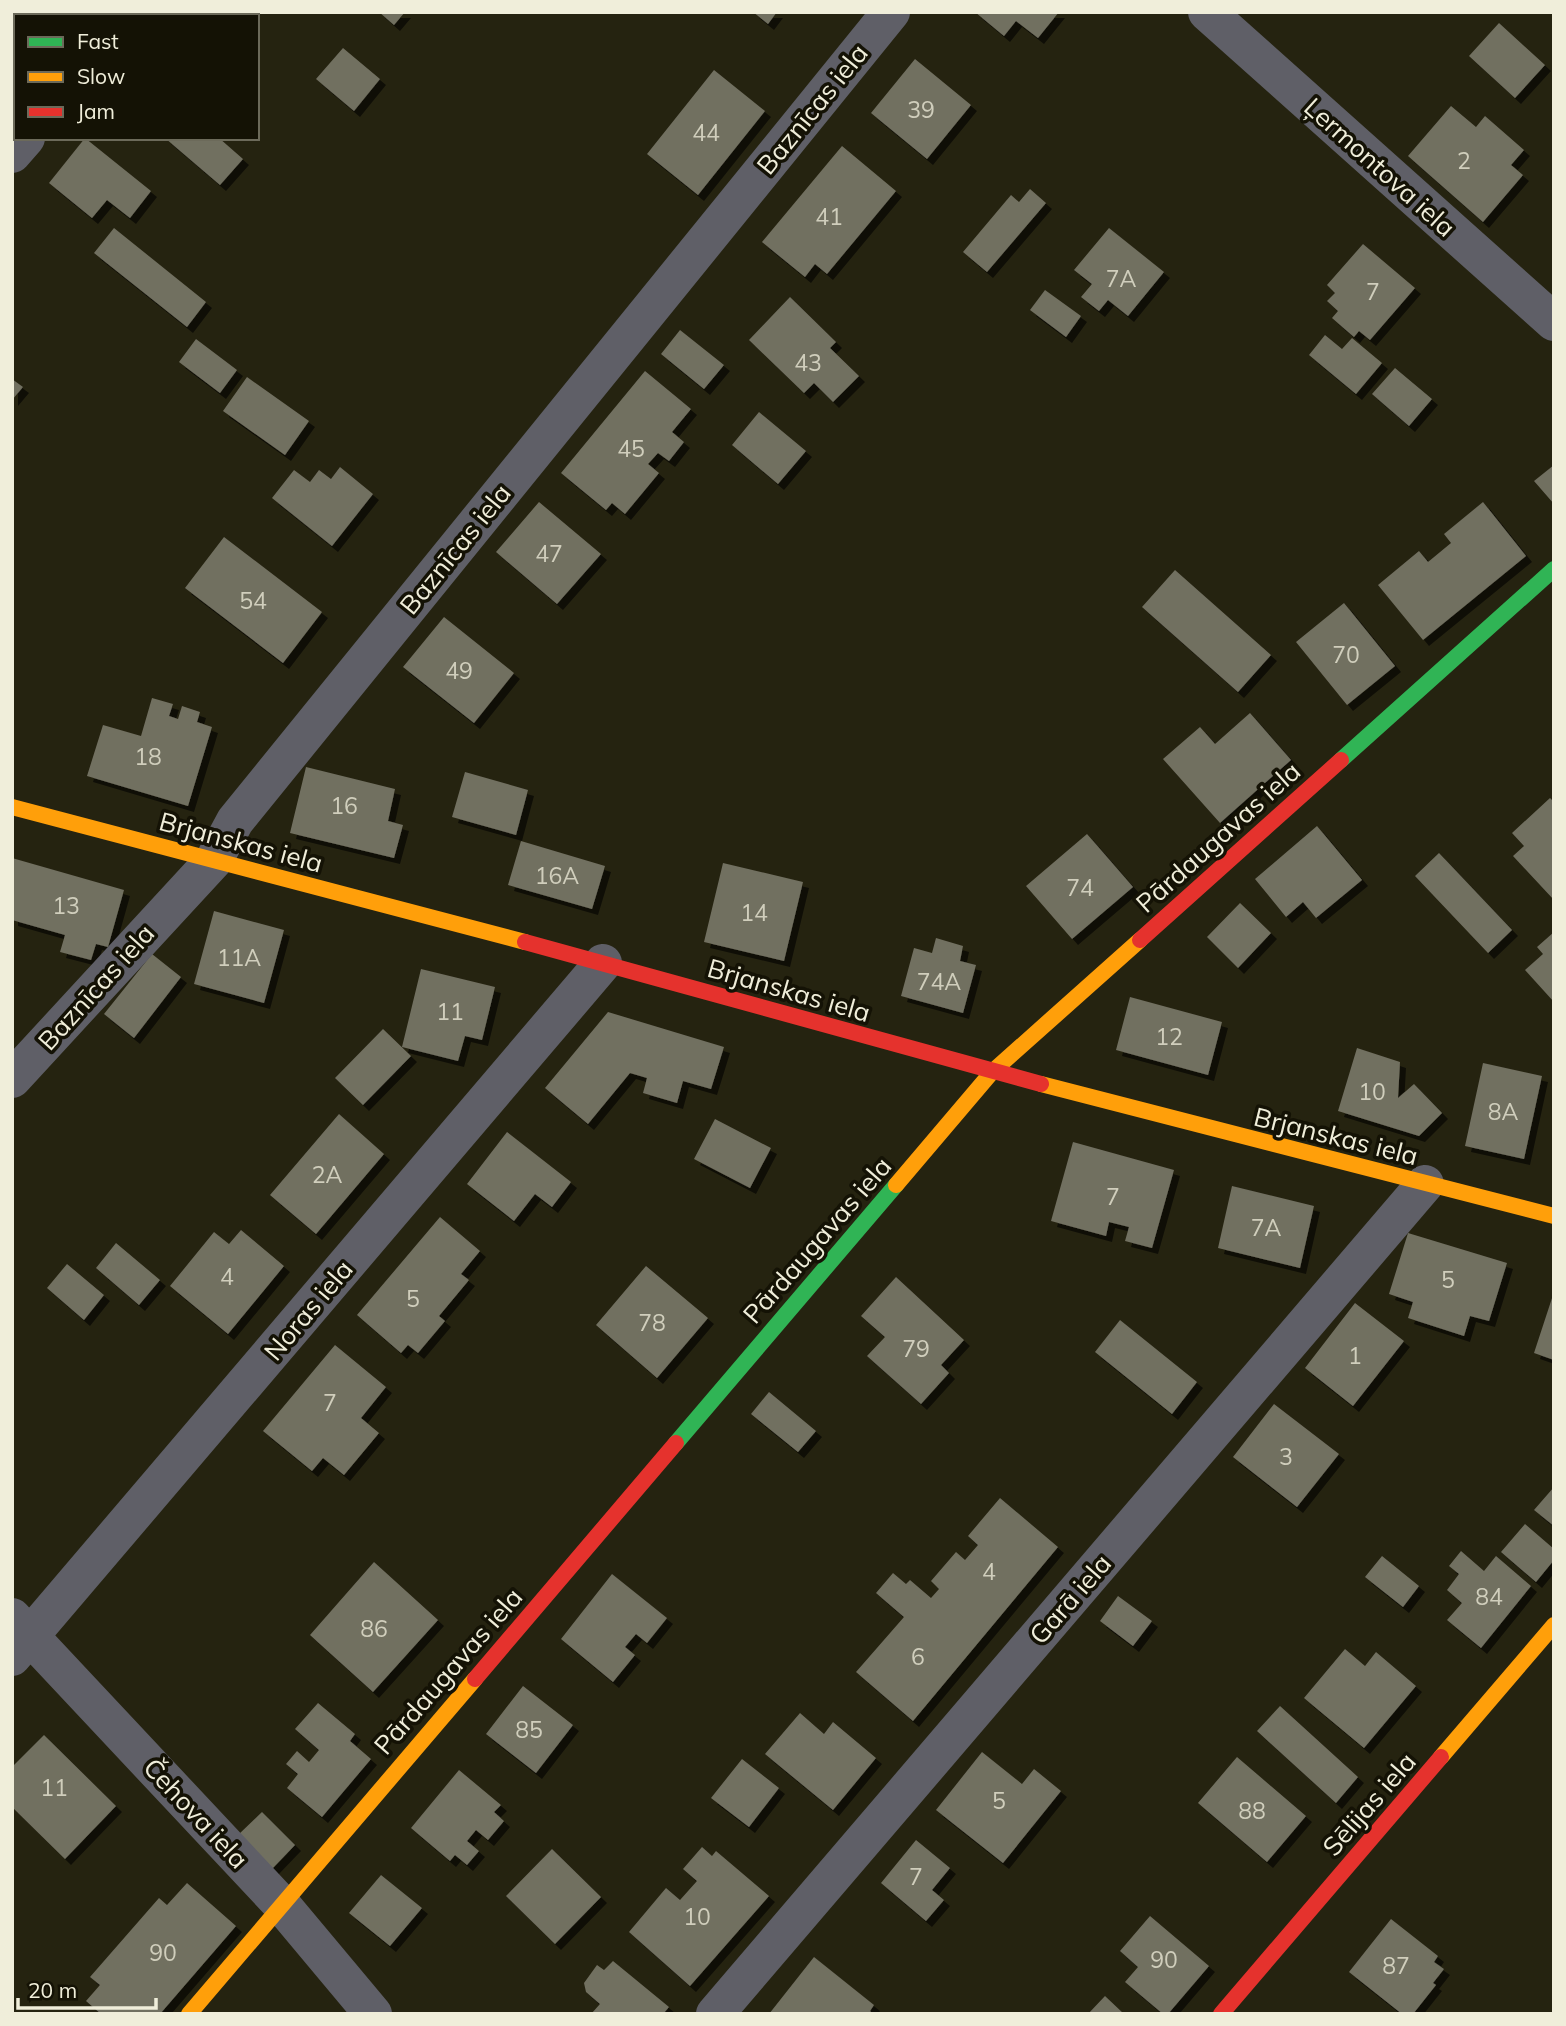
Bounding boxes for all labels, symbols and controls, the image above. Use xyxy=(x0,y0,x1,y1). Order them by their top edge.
legend xyxy=(14,14,259,140)
text: Fast xyxy=(77,28,119,54)
street label: Baznīcas iela xyxy=(749,37,875,181)
text: Slow xyxy=(77,63,125,89)
street label: Ļermontova iela xyxy=(1298,90,1462,244)
house number: 39 xyxy=(907,95,935,124)
text: Jam xyxy=(77,98,115,124)
house number: 44 xyxy=(692,118,720,147)
house number: 2 xyxy=(1457,146,1471,175)
house number: 41 xyxy=(815,202,843,231)
house number: 7A xyxy=(1106,264,1136,293)
house number: 7 xyxy=(1366,277,1380,306)
house number: 43 xyxy=(794,348,822,377)
house number: 45 xyxy=(617,434,645,463)
street label: Baznīcas iela xyxy=(392,477,518,621)
house number: 47 xyxy=(535,539,563,568)
house number: 54 xyxy=(239,586,267,615)
house number: 70 xyxy=(1332,640,1360,669)
house number: 49 xyxy=(445,656,473,685)
house number: 18 xyxy=(134,742,162,771)
street label: Pārdaugavas iela xyxy=(1129,754,1307,920)
house number: 16 xyxy=(330,791,358,820)
street label: Brjanskas iela xyxy=(156,804,326,880)
house number: 16A xyxy=(535,861,579,890)
house number: 74 xyxy=(1066,873,1094,902)
house number: 13 xyxy=(52,891,80,920)
house number: 14 xyxy=(740,898,768,927)
street label: Baznīcas iela xyxy=(31,917,161,1057)
house number: 11A xyxy=(217,943,261,972)
street label: Brjanskas iela xyxy=(704,951,874,1029)
house number: 74A xyxy=(917,967,961,996)
house number: 11 xyxy=(436,997,464,1026)
house number: 12 xyxy=(1155,1022,1183,1051)
house number: 10 xyxy=(1358,1077,1386,1106)
house number: 8A xyxy=(1488,1097,1518,1126)
street label: Brjanskas iela xyxy=(1251,1100,1421,1172)
street label: Pārdaugavas iela xyxy=(736,1150,898,1330)
house number: 2A xyxy=(312,1160,342,1189)
house number: 7 xyxy=(1106,1182,1120,1211)
house number: 7A xyxy=(1251,1213,1281,1242)
street label: Noras iela xyxy=(256,1253,360,1367)
house number: 4 xyxy=(220,1262,234,1291)
house number: 5 xyxy=(1441,1265,1455,1294)
house number: 5 xyxy=(406,1284,420,1313)
house number: 78 xyxy=(638,1308,666,1337)
house number: 79 xyxy=(902,1334,930,1363)
house number: 1 xyxy=(1348,1341,1362,1370)
house number: 7 xyxy=(323,1388,337,1417)
house number: 3 xyxy=(1279,1442,1293,1471)
street label: Garā iela xyxy=(1022,1547,1118,1651)
house number: 4 xyxy=(982,1557,996,1586)
street label: Pārdaugavas iela xyxy=(367,1581,529,1761)
house number: 84 xyxy=(1475,1582,1503,1611)
house number: 86 xyxy=(360,1614,388,1643)
house number: 6 xyxy=(911,1642,925,1671)
house number: 85 xyxy=(515,1715,543,1744)
street label: Sēlijas iela xyxy=(1315,1746,1423,1862)
street label: Čehova iela xyxy=(137,1751,255,1875)
house number: 11 xyxy=(40,1773,68,1802)
house number: 5 xyxy=(992,1786,1006,1815)
house number: 88 xyxy=(1238,1796,1266,1825)
house number: 7 xyxy=(909,1862,923,1891)
house number: 10 xyxy=(683,1902,711,1931)
house number: 90 xyxy=(149,1938,177,1967)
house number: 90 xyxy=(1150,1945,1178,1974)
house number: 87 xyxy=(1382,1951,1410,1980)
scale bar xyxy=(18,1966,156,2010)
text: 20 m xyxy=(28,1977,77,2003)

